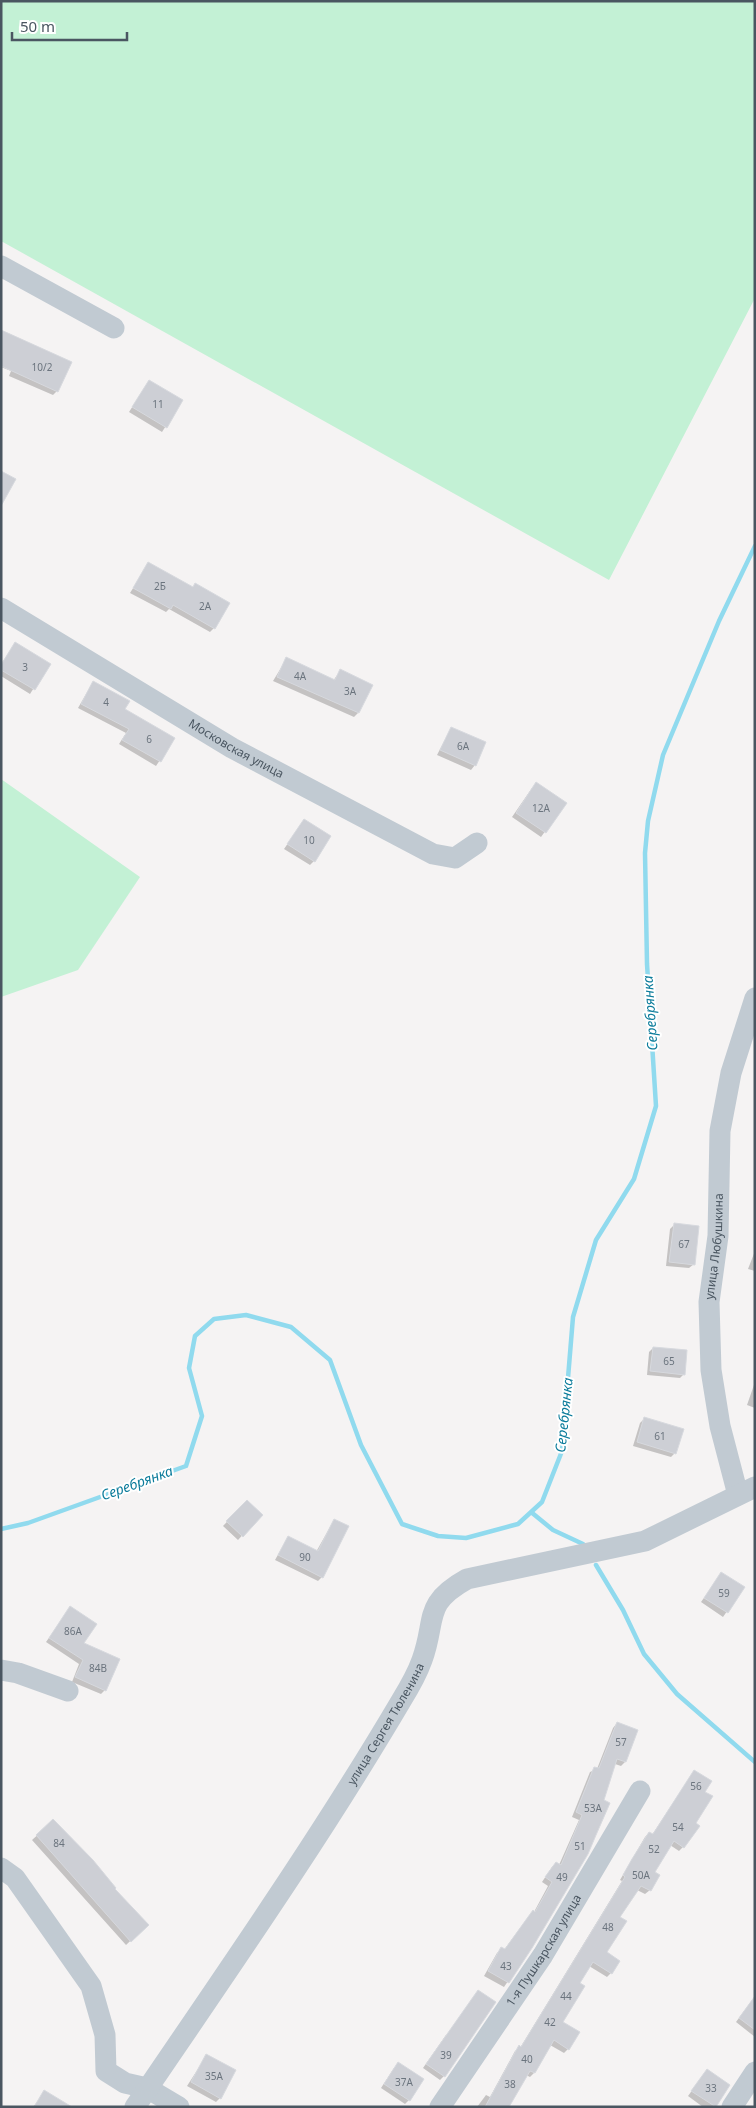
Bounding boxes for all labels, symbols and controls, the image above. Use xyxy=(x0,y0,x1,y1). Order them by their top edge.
scale bar xyxy=(12,10,128,42)
text: 50 m xyxy=(20,16,55,36)
house number: 10/2 xyxy=(32,360,53,374)
house number: 11 xyxy=(152,397,164,411)
house number: 2Б xyxy=(154,579,166,593)
house number: 2А xyxy=(199,599,212,613)
house number: 3 xyxy=(22,660,28,674)
house number: 4А xyxy=(294,669,307,683)
house number: 3А xyxy=(344,684,357,698)
house number: 4 xyxy=(103,695,109,709)
street label: Московская улица xyxy=(185,715,287,782)
house number: 6 xyxy=(146,732,152,746)
house number: 6А xyxy=(457,739,470,753)
house number: 12А xyxy=(532,801,551,815)
house number: 10 xyxy=(303,833,315,847)
water label: Серебрянка xyxy=(637,975,662,1051)
street label: улица Любушкина xyxy=(700,1193,727,1301)
house number: 67 xyxy=(678,1237,690,1251)
house number: 65 xyxy=(663,1354,675,1368)
water label: Серебрянка xyxy=(550,1376,577,1453)
house number: 61 xyxy=(654,1429,666,1443)
water label: Серебрянка xyxy=(98,1461,175,1504)
house number: 90 xyxy=(299,1550,311,1564)
house number: 59 xyxy=(718,1586,730,1600)
house number: 86А xyxy=(64,1624,83,1638)
street label: улица Сергея Тюленина xyxy=(343,1660,428,1788)
house number: 84В xyxy=(89,1661,107,1675)
house number: 57 xyxy=(615,1735,627,1749)
house number: 56 xyxy=(690,1779,702,1793)
house number: 53А xyxy=(584,1801,603,1815)
house number: 54 xyxy=(672,1820,684,1834)
house number: 84 xyxy=(53,1836,65,1850)
house number: 51 xyxy=(574,1839,586,1853)
house number: 52 xyxy=(648,1842,660,1856)
house number: 50А xyxy=(632,1868,651,1882)
house number: 49 xyxy=(556,1870,568,1884)
street label: 1-я Пушкарская улица xyxy=(502,1891,585,2009)
house number: 48 xyxy=(602,1920,614,1934)
house number: 43 xyxy=(500,1959,512,1973)
house number: 44 xyxy=(560,1989,572,2003)
house number: 42 xyxy=(544,2015,556,2029)
house number: 39 xyxy=(440,2048,452,2062)
house number: 40 xyxy=(521,2052,533,2066)
house number: 35А xyxy=(205,2069,224,2083)
house number: 37А xyxy=(395,2075,414,2089)
house number: 38 xyxy=(504,2077,516,2091)
house number: 33 xyxy=(705,2081,717,2095)

